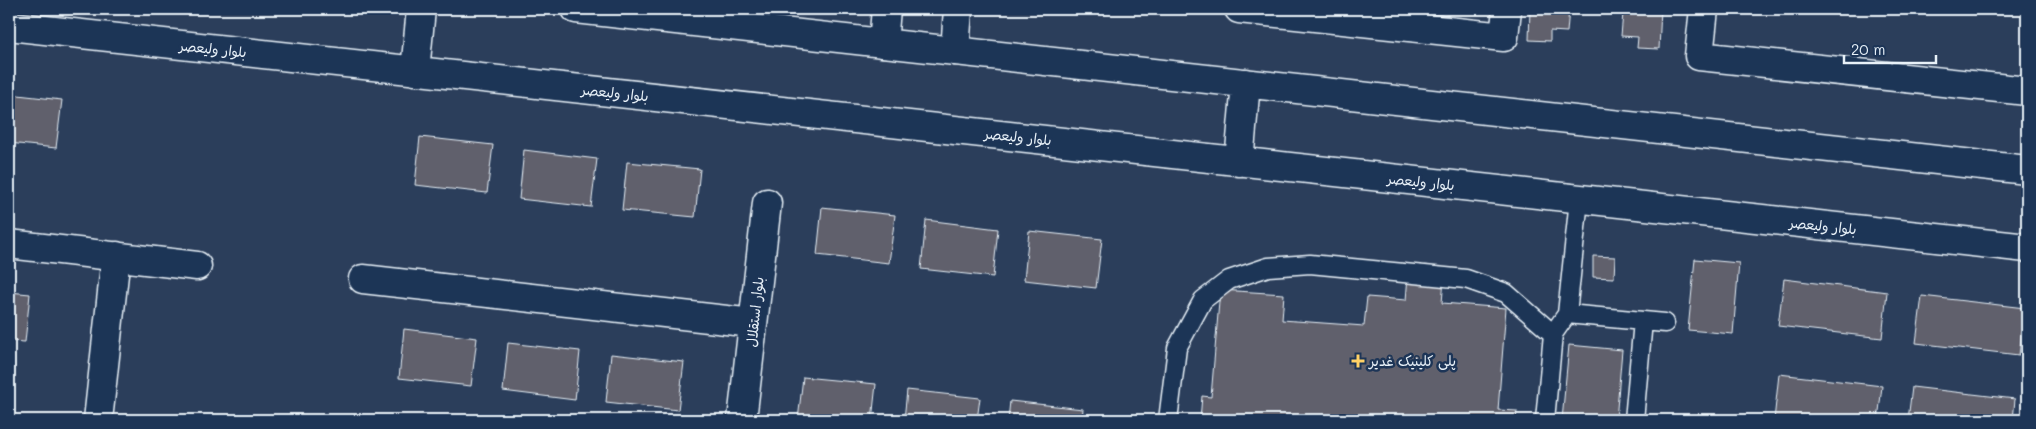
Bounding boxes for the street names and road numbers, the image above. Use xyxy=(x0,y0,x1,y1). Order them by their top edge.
street label: بلوار ولیعصر xyxy=(177,35,248,61)
street label: بلوار ولیعصر xyxy=(579,79,650,105)
street label: بلوار ولیعصر xyxy=(982,123,1053,149)
street label: بلوار ولیعصر xyxy=(1385,168,1456,194)
street label: بلوار ولیعصر xyxy=(1787,212,1858,238)
street label: بلوار استقلال xyxy=(741,276,768,348)

